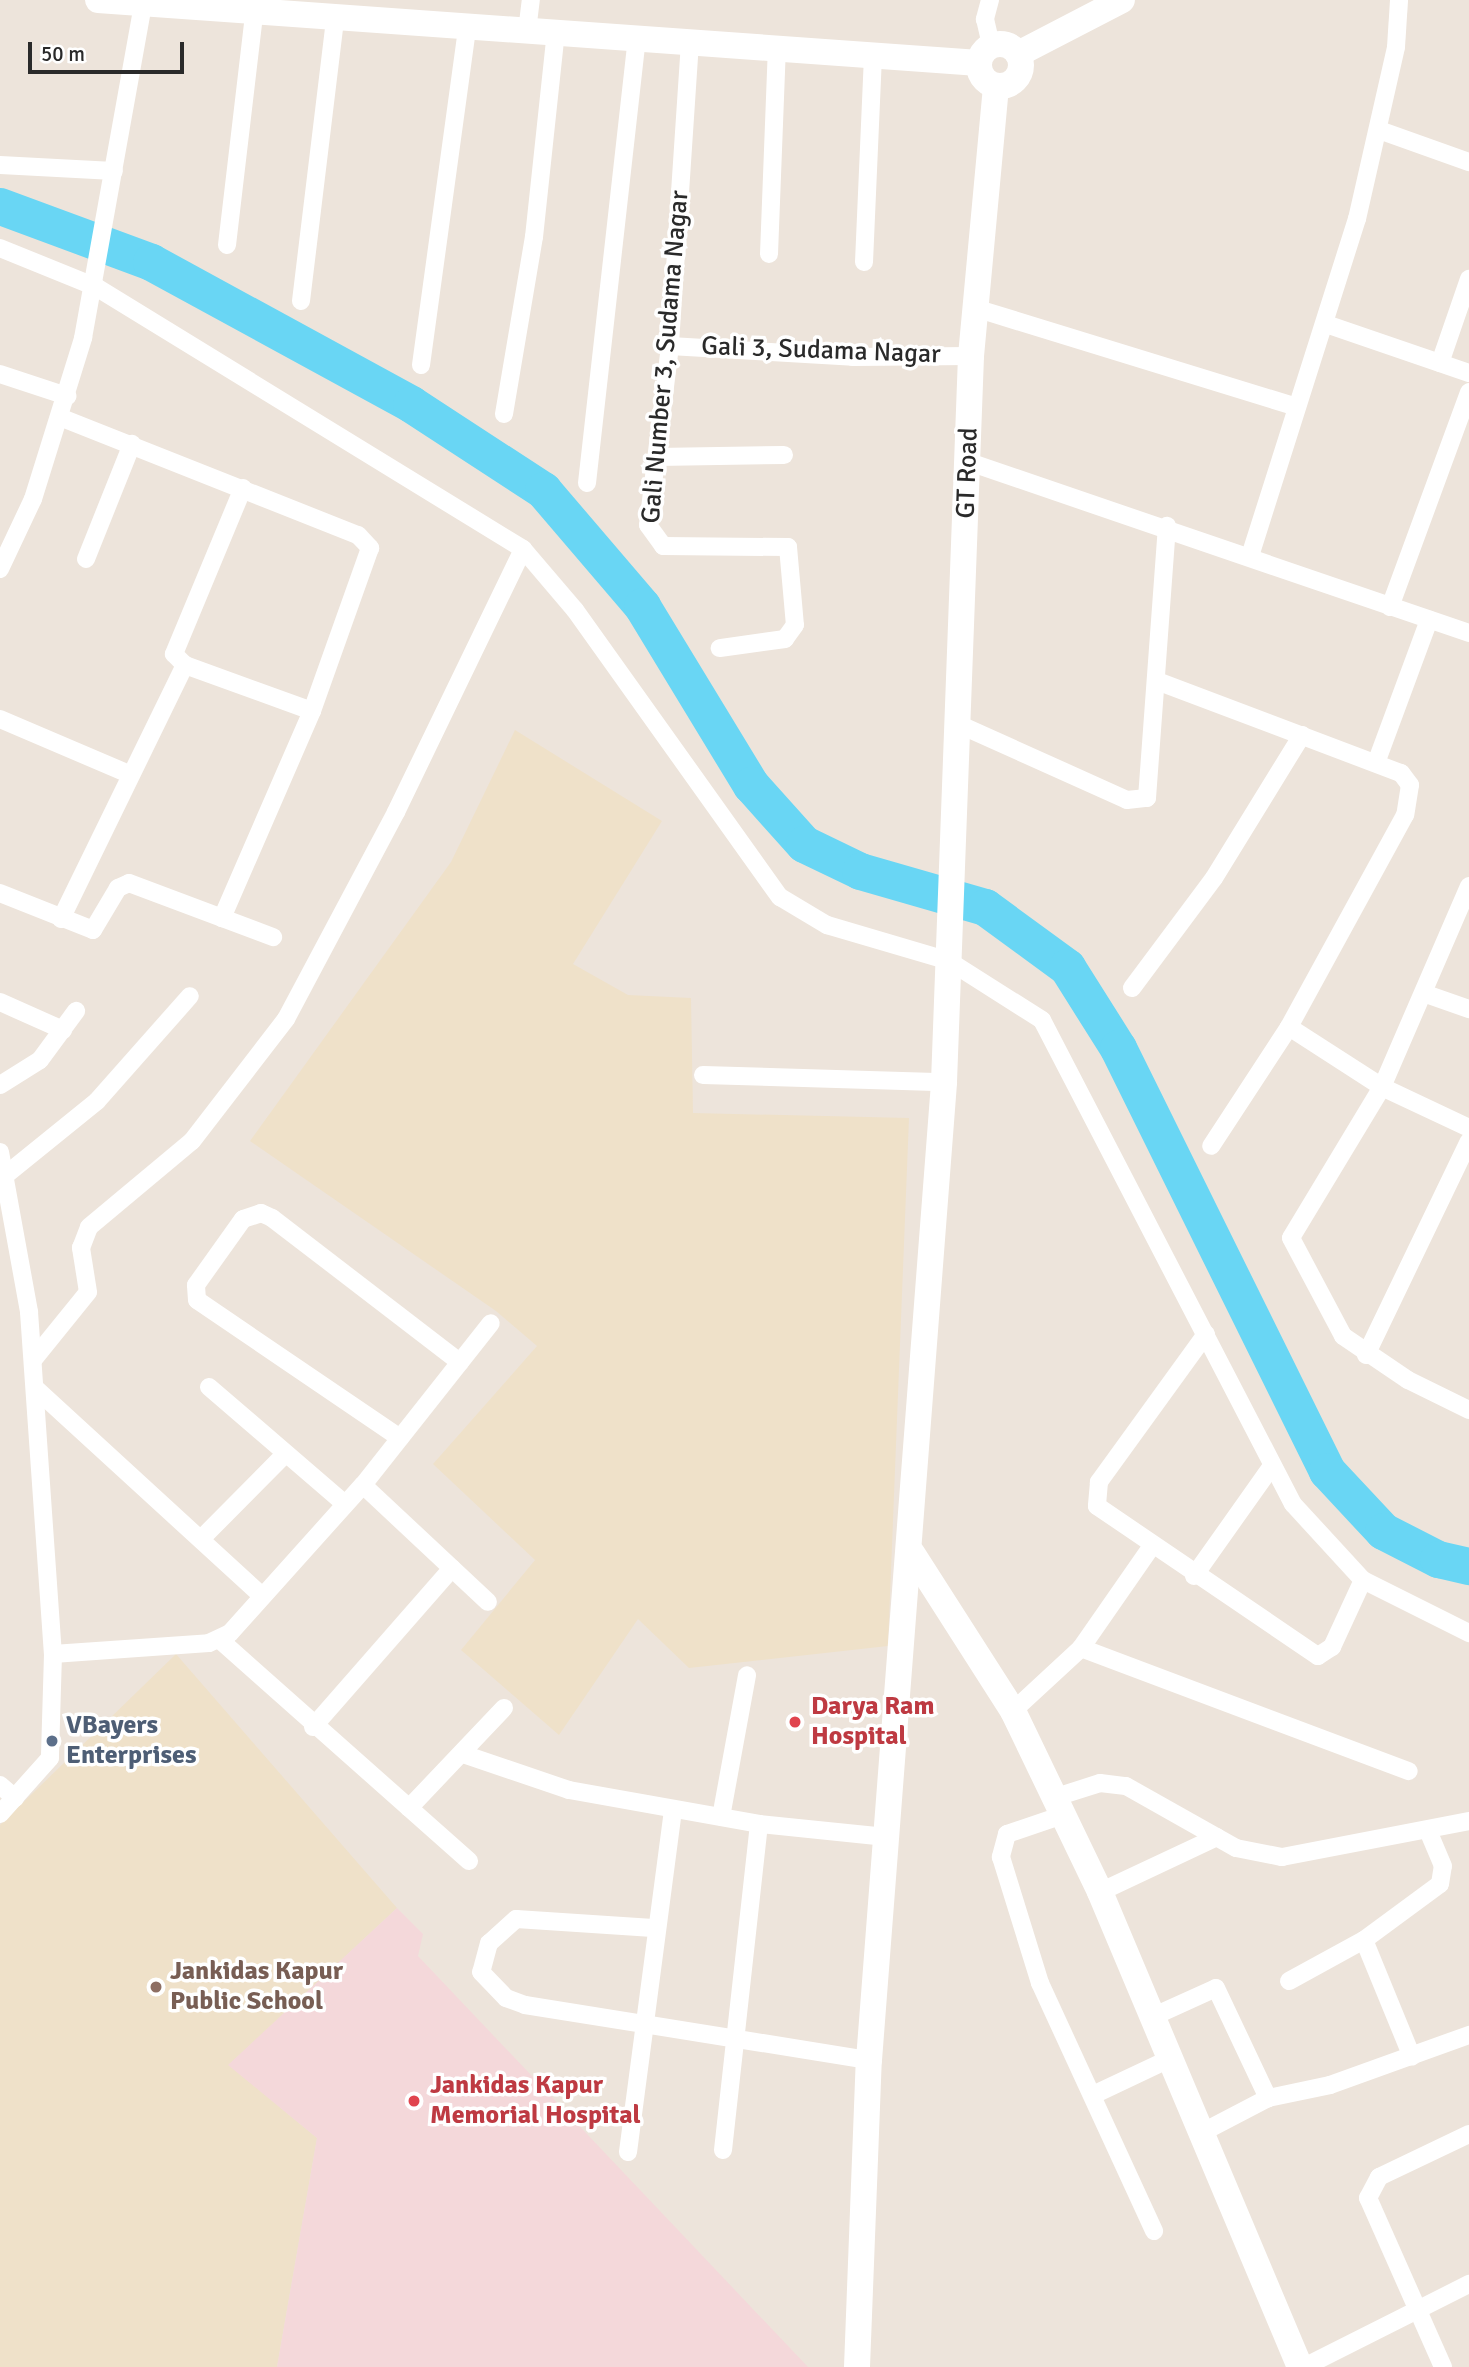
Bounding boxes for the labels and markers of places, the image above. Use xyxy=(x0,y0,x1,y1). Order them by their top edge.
place label: Darya Ram Hospital xyxy=(811,1691,934,1752)
place label: VBayers Enterprises xyxy=(66,1710,196,1772)
marker: Darya Ram Hospital xyxy=(785,1712,805,1732)
marker: VBayers Enterprises xyxy=(44,1733,60,1749)
place label: Jankidas Kapur Public School xyxy=(170,1956,343,2018)
marker: Jankidas Kapur Public School xyxy=(148,1979,164,1995)
place label: Jankidas Kapur Memorial Hospital xyxy=(430,2070,641,2132)
marker: Jankidas Kapur Memorial Hospital xyxy=(404,2091,424,2111)

